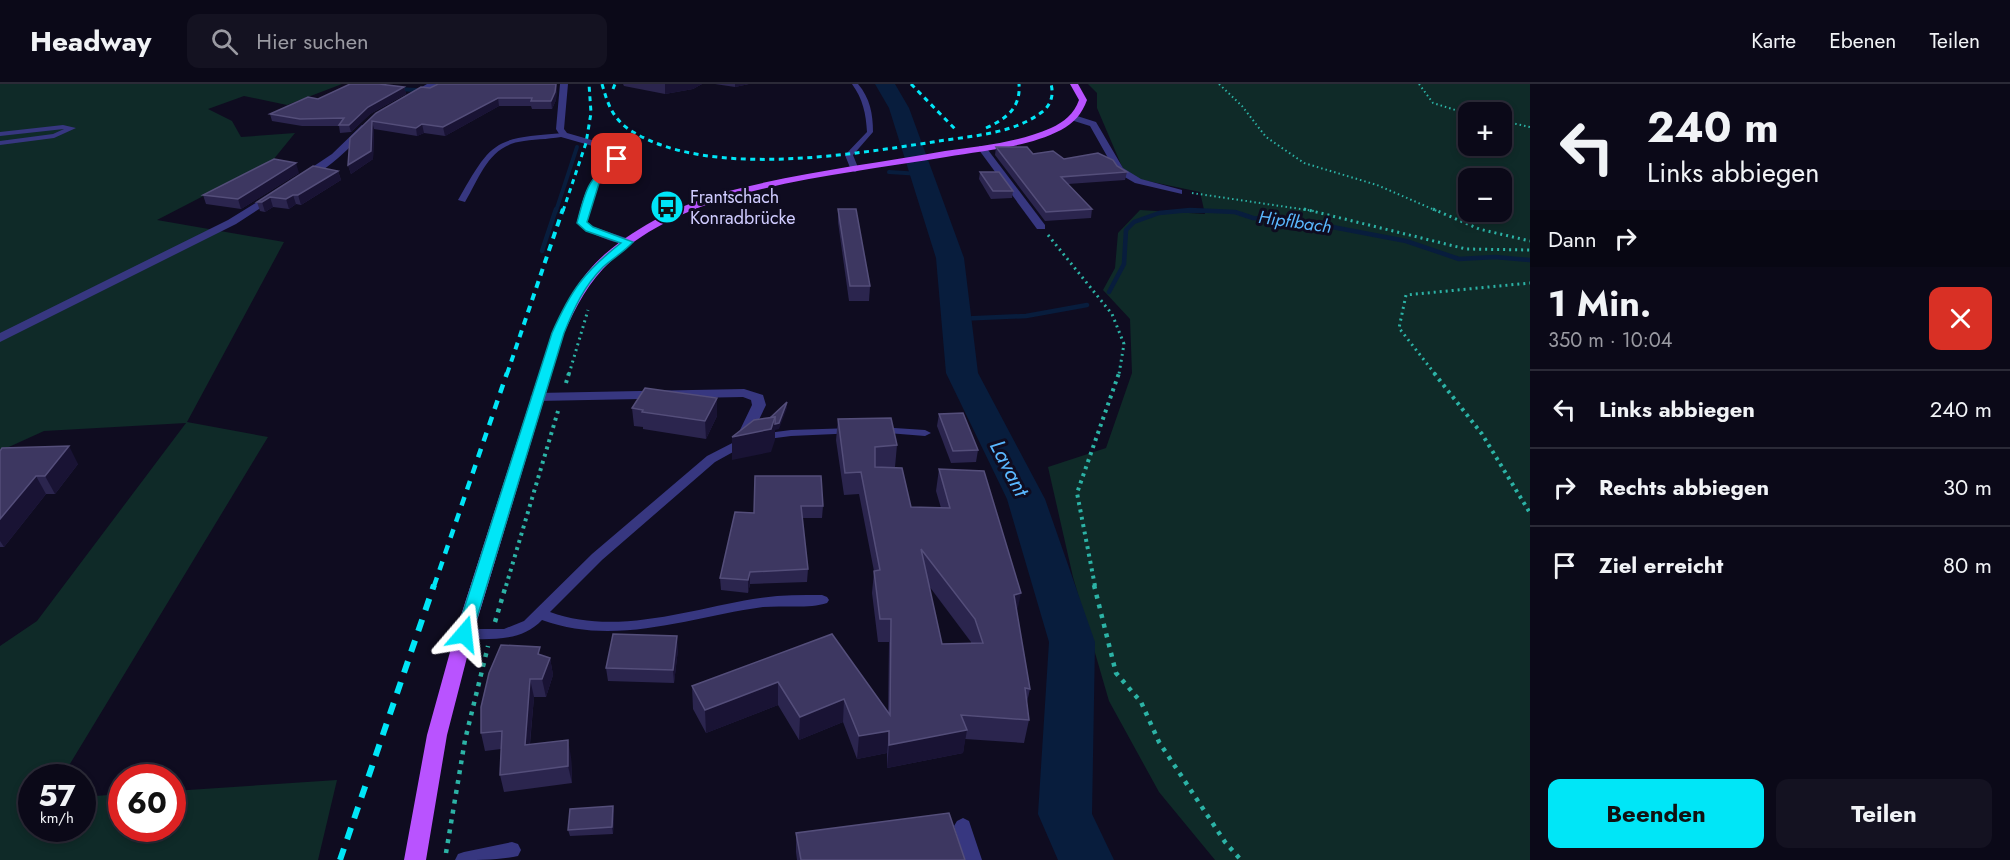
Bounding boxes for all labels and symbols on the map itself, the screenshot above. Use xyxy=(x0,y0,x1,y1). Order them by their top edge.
pin xyxy=(591,133,642,184)
place label: Frantschach Konradbrücke xyxy=(690,184,795,231)
bus stop icon: Frantschach Konradbrücke xyxy=(649,189,685,225)
water label: Hipflbach xyxy=(1257,204,1333,240)
water label: Lavant xyxy=(982,434,1039,503)
position arrow xyxy=(432,602,496,666)
speed limit sign: 60 xyxy=(108,764,186,842)

